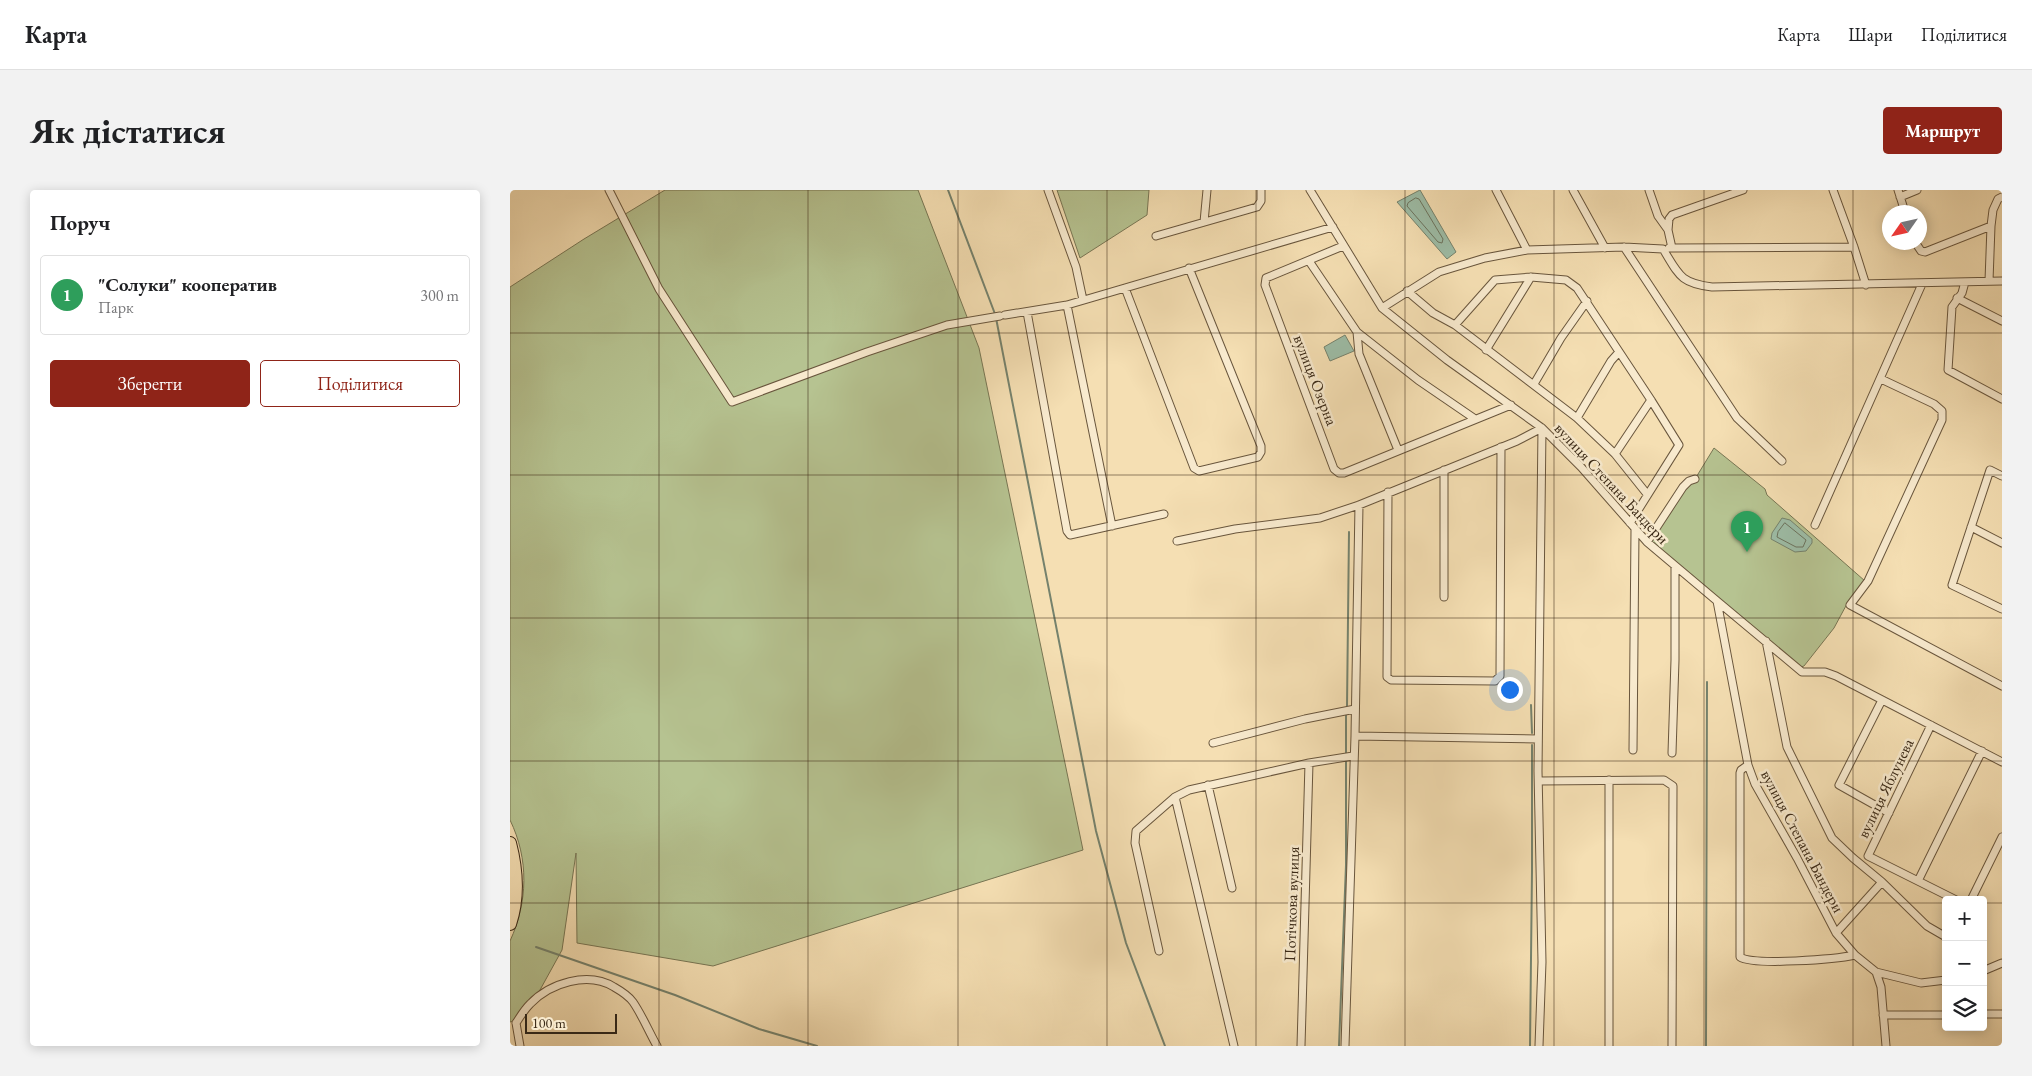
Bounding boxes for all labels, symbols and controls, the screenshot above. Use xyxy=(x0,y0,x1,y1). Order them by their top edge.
text: Карта xyxy=(25,19,87,50)
text: Карта xyxy=(1777,23,1820,46)
text: Шари xyxy=(1848,23,1893,46)
text: Поділитися xyxy=(1921,23,2007,46)
button: Маршрут xyxy=(1883,107,2002,154)
text: Як дістатися xyxy=(30,108,225,153)
north arrow xyxy=(1882,205,1927,250)
text: Поруч xyxy=(50,209,110,236)
text: "Солуки" кооператив xyxy=(98,272,277,297)
text: 1 xyxy=(63,285,71,306)
text: 300 m xyxy=(420,285,459,306)
text: Парк xyxy=(98,297,134,318)
street label: вулиця Озерна xyxy=(1289,332,1343,429)
button: Зберегти xyxy=(50,360,250,407)
button: Поділитися xyxy=(260,360,460,407)
street label: вулиця Степана Бандери xyxy=(1550,418,1674,549)
pin: 1 xyxy=(1731,511,1763,552)
your location xyxy=(1497,677,1523,703)
street label: вулиця Яблунева xyxy=(1852,735,1919,841)
street label: вулиця Степана Бандери xyxy=(1756,766,1849,917)
street label: Потічкова вулиця xyxy=(1279,846,1304,962)
map controls xyxy=(1942,896,1987,1031)
button: + xyxy=(1942,896,1987,941)
button: − xyxy=(1942,941,1987,986)
button: layers xyxy=(1942,986,1987,1031)
scale bar xyxy=(525,1011,618,1034)
text: 100 m xyxy=(532,1014,566,1032)

